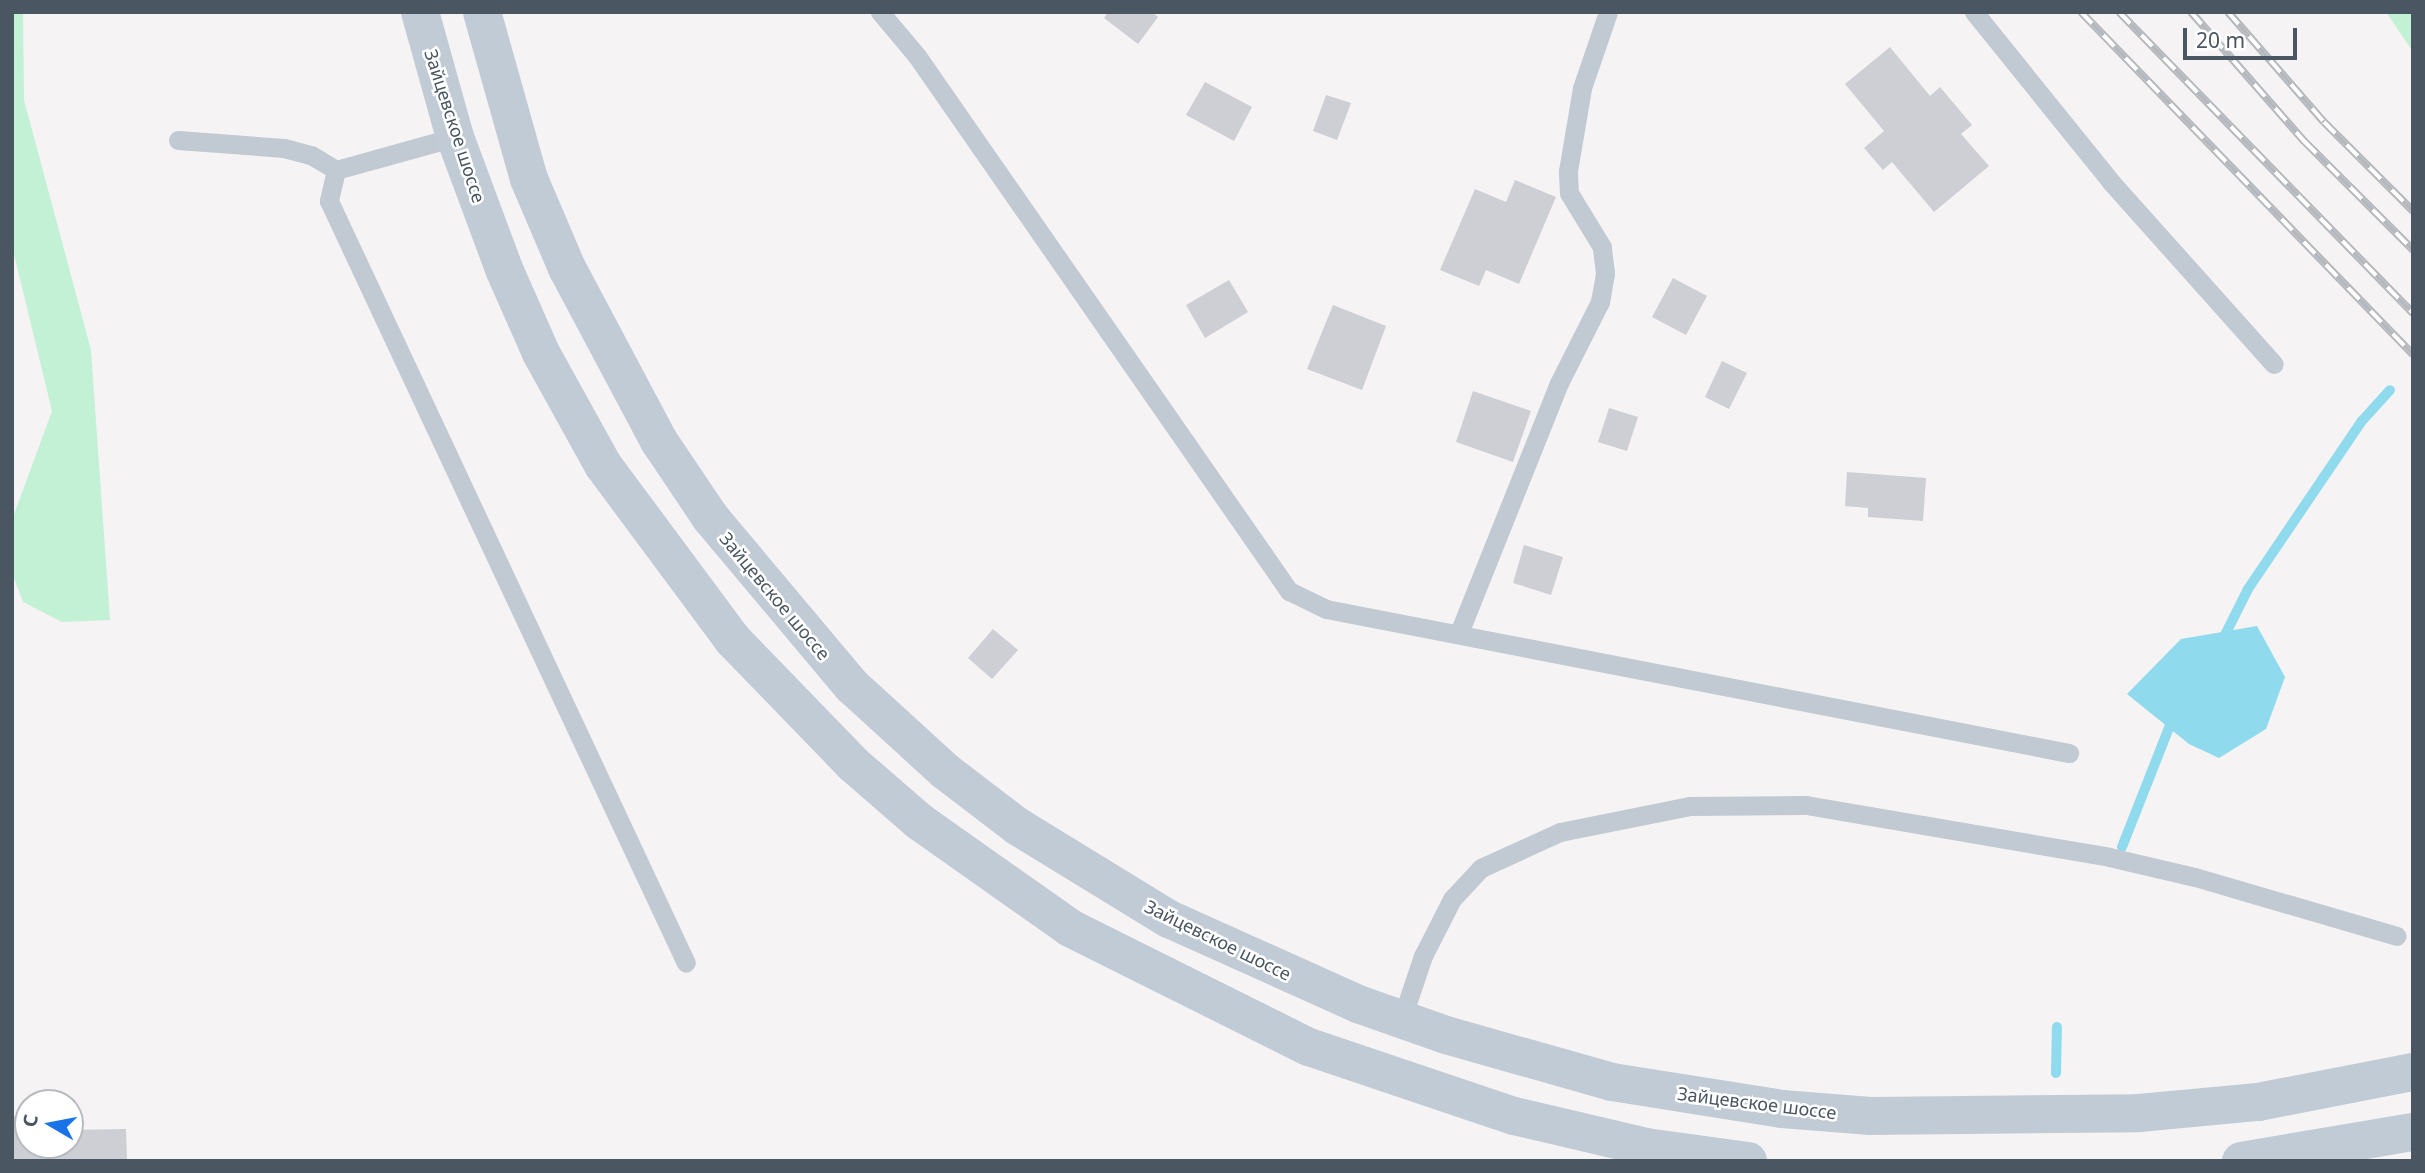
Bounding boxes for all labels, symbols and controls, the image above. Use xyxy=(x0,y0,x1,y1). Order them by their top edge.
scale bar xyxy=(2187,14,2301,58)
text: 20 m xyxy=(2196,26,2245,54)
street label: Зайцевское шоссе xyxy=(420,47,490,205)
street label: Зайцевское шоссе xyxy=(715,528,835,664)
street label: Зайцевское шоссе xyxy=(1141,895,1295,985)
street label: Зайцевское шоссе xyxy=(1676,1083,1838,1123)
north arrow xyxy=(14,1089,84,1159)
text: С xyxy=(16,1112,44,1129)

